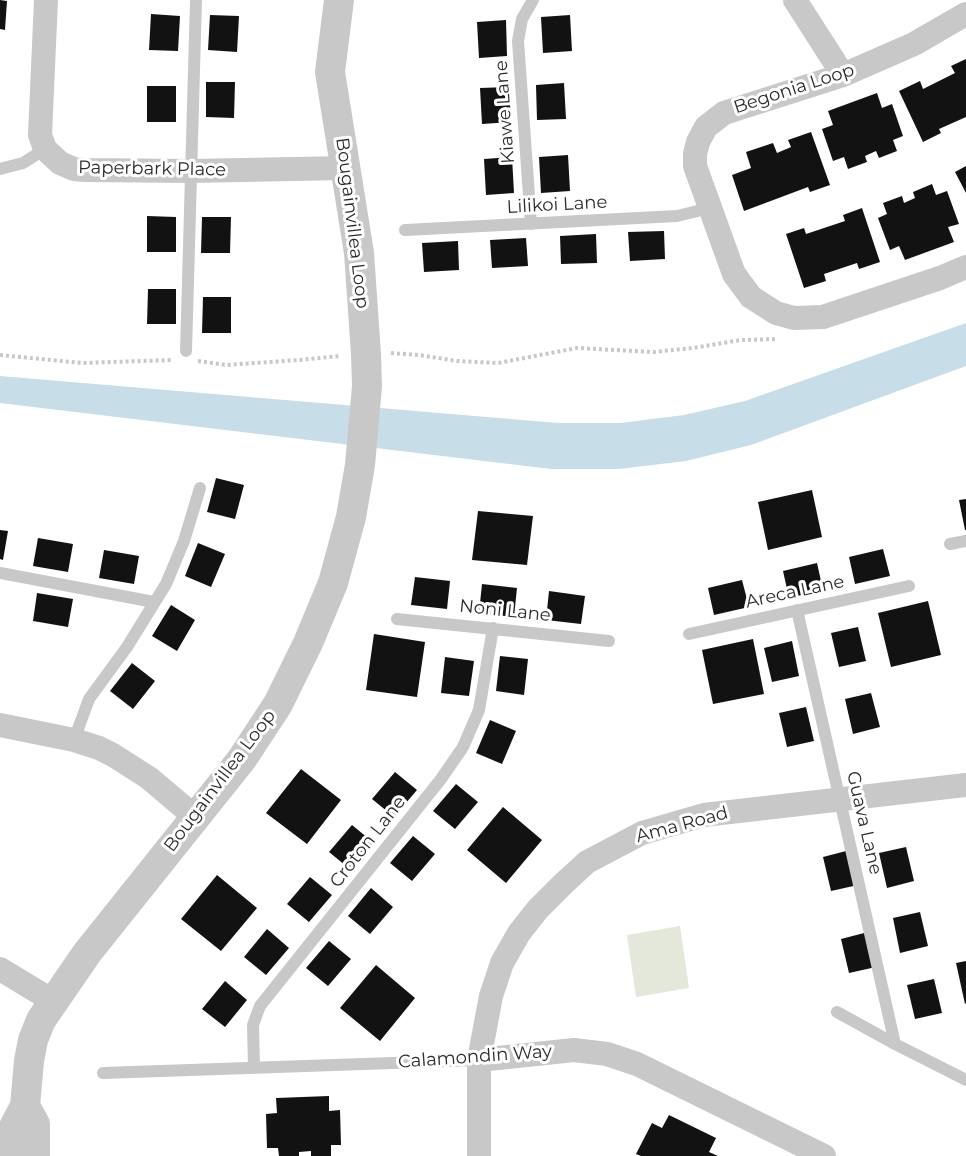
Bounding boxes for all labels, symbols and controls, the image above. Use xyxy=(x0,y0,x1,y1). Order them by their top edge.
street label: Begonia Loop xyxy=(731,59,857,119)
street label: Kiawe Lane xyxy=(491,60,519,164)
street label: Bougainvillea Loop xyxy=(331,136,373,310)
street label: Paperbark Place xyxy=(78,157,226,181)
street label: Lilikoi Lane xyxy=(506,192,608,218)
street label: Areca Lane xyxy=(744,571,846,613)
street label: Noni Lane xyxy=(458,595,552,627)
street label: Bougainvillea Loop xyxy=(160,706,280,856)
street label: Guava Lane xyxy=(842,769,886,877)
street label: Croton Lane xyxy=(325,792,411,892)
street label: Ama Road xyxy=(634,802,730,848)
street label: Calamondin Way xyxy=(397,1041,553,1073)

